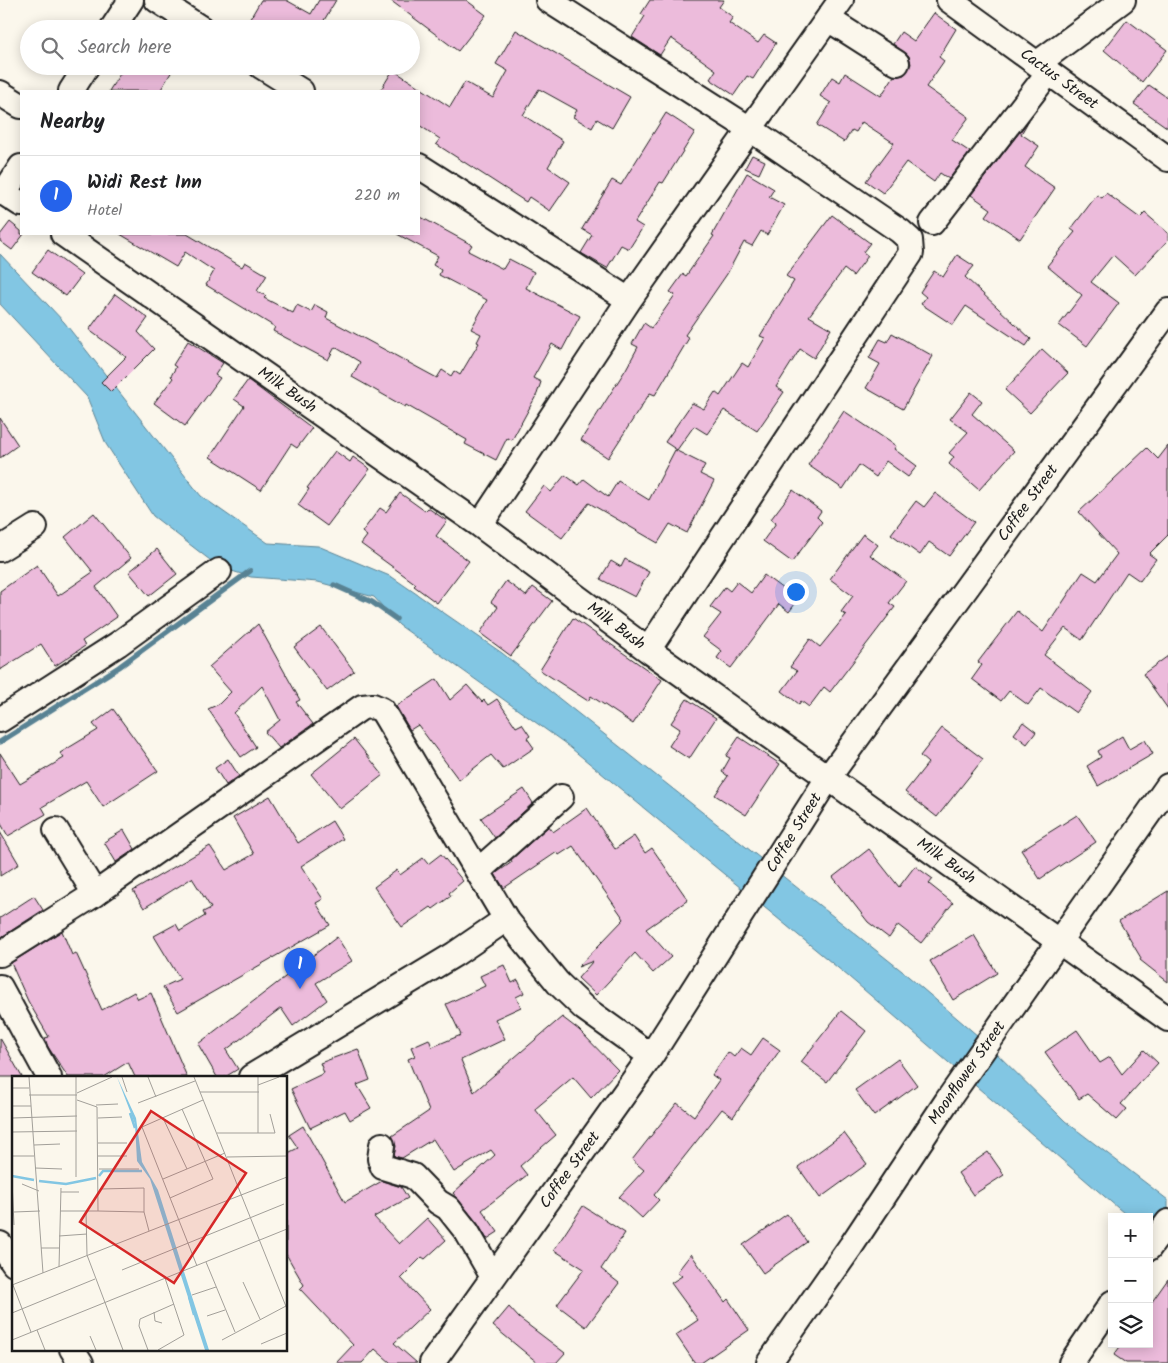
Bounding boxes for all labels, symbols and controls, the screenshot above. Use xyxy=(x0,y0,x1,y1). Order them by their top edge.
search box xyxy=(20,20,420,75)
text: Search here xyxy=(78,33,172,63)
icon: search xyxy=(38,34,66,62)
street label: Cactus Street xyxy=(1014,42,1104,117)
text: Nearby xyxy=(40,106,105,139)
text: Widi Rest Inn xyxy=(87,168,202,198)
text: 1 xyxy=(54,183,58,208)
text: 220 m xyxy=(354,183,400,208)
text: Hotel xyxy=(87,198,122,223)
street label: Milk Bush xyxy=(252,360,322,420)
street label: Coffee Street xyxy=(991,458,1065,547)
your location xyxy=(783,579,809,605)
street label: Milk Bush xyxy=(581,596,651,656)
street label: Coffee Street xyxy=(759,787,829,878)
street label: Milk Bush xyxy=(911,831,981,891)
pin: 1 xyxy=(284,948,316,989)
street label: Moonflower Street xyxy=(922,1015,1013,1130)
inset map xyxy=(12,1076,288,1350)
street label: Coffee Street xyxy=(533,1125,607,1214)
map controls xyxy=(1108,1213,1153,1348)
button: + xyxy=(1108,1213,1153,1258)
button: − xyxy=(1108,1258,1153,1303)
button: layers xyxy=(1108,1303,1153,1348)

